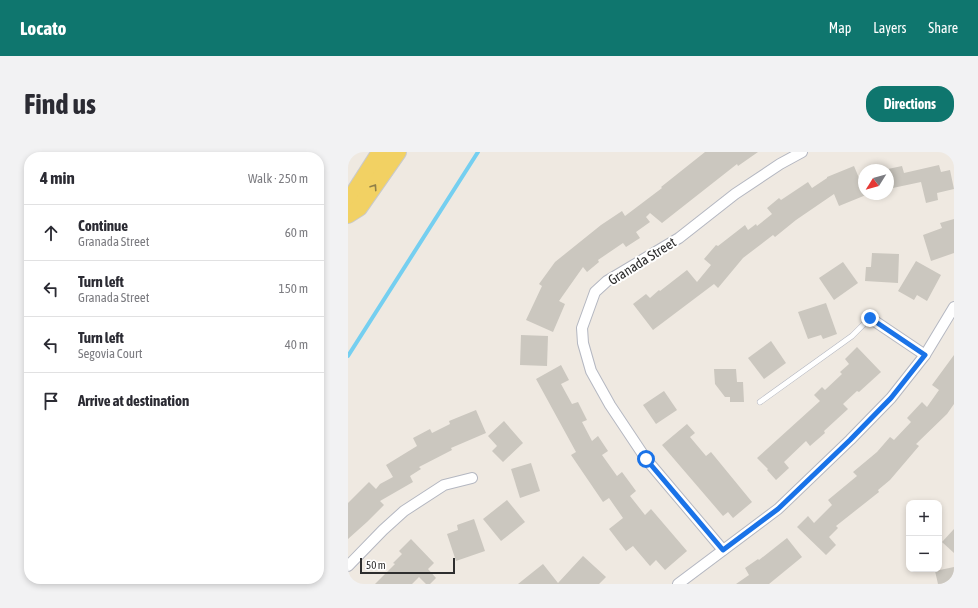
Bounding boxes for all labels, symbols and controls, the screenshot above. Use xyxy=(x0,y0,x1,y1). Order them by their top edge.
text: Locato xyxy=(20,17,66,39)
text: Map xyxy=(829,20,851,36)
text: Layers xyxy=(873,20,906,36)
text: Share xyxy=(928,20,958,36)
button: Directions xyxy=(866,86,954,122)
text: Find us xyxy=(24,88,96,120)
north arrow xyxy=(858,164,894,200)
text: 4 min xyxy=(40,168,75,188)
text: Walk · 250 m xyxy=(248,171,308,186)
one-way arrow xyxy=(369,184,377,191)
text: Continue xyxy=(78,217,128,234)
icon: ahead xyxy=(40,222,62,244)
text: 60 m xyxy=(285,225,308,240)
text: Granada Street xyxy=(78,234,149,249)
street label: Granada Street xyxy=(605,234,679,288)
text: Turn left xyxy=(78,273,124,290)
icon: left xyxy=(40,278,62,300)
text: 150 m xyxy=(279,281,308,296)
text: Granada Street xyxy=(78,290,149,305)
route end xyxy=(861,309,879,327)
text: Turn left xyxy=(78,329,124,346)
icon: left xyxy=(40,334,62,356)
text: 40 m xyxy=(285,337,308,352)
text: Segovia Court xyxy=(78,346,143,361)
icon: arrive xyxy=(40,390,62,412)
text: Arrive at destination xyxy=(78,392,189,409)
route start xyxy=(637,450,655,468)
map controls xyxy=(906,500,942,572)
button: + xyxy=(906,500,942,536)
button: − xyxy=(906,536,942,572)
scale bar xyxy=(360,556,455,575)
text: 50 m xyxy=(366,559,386,571)

